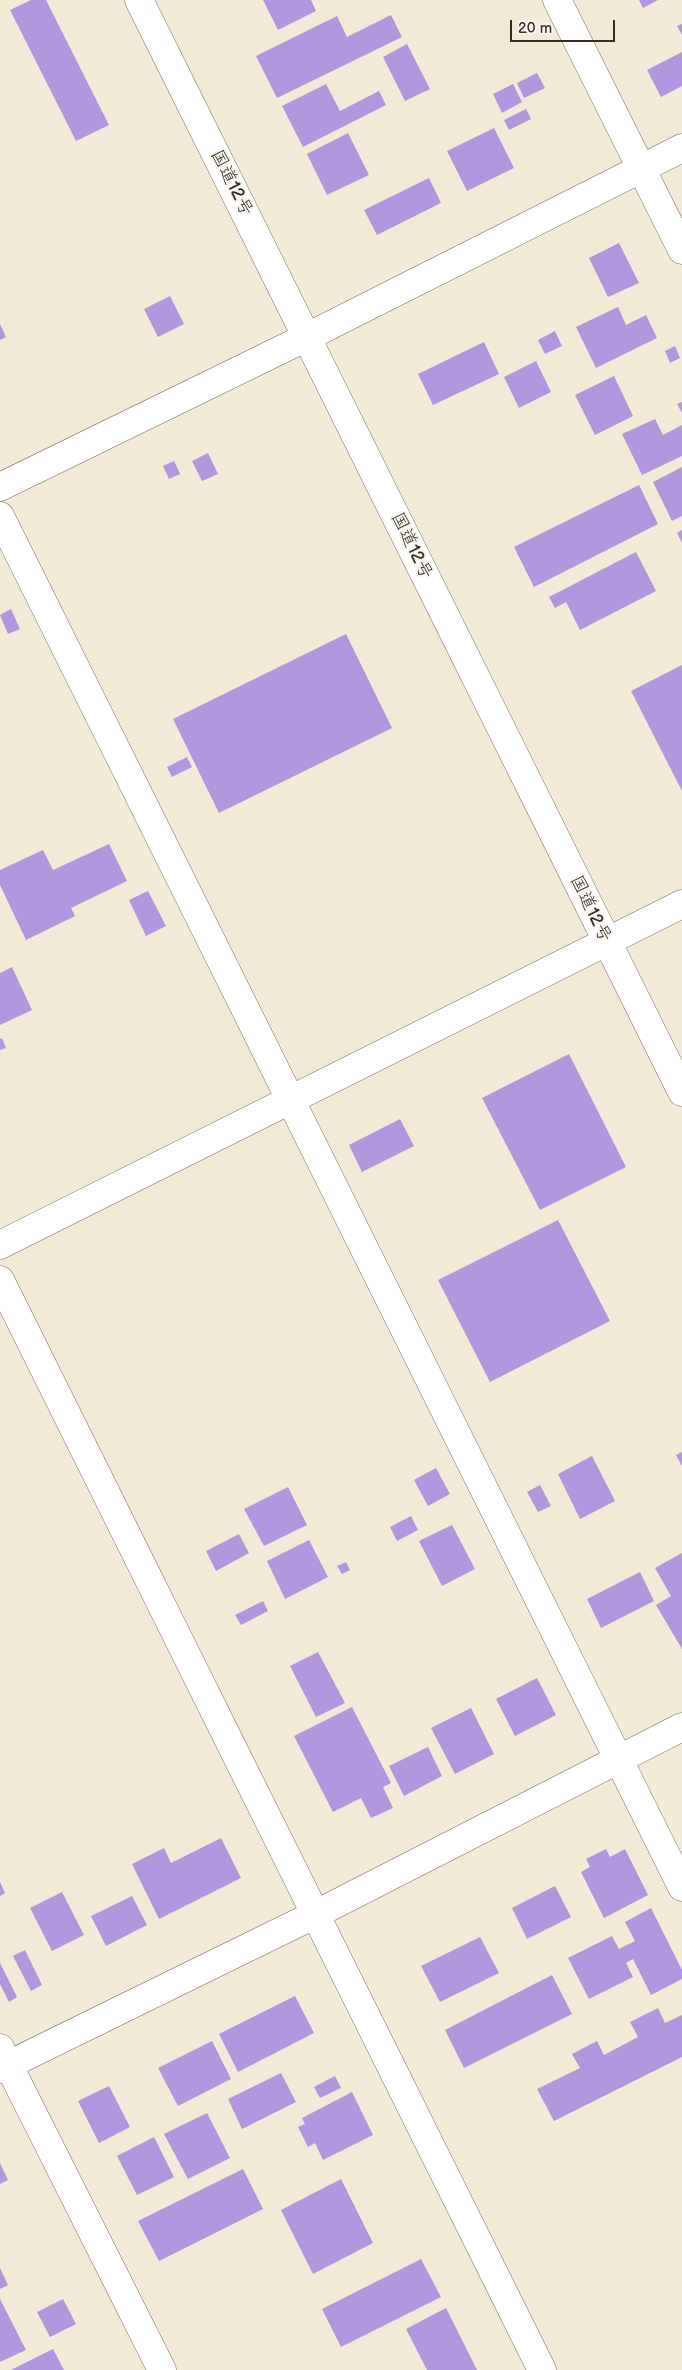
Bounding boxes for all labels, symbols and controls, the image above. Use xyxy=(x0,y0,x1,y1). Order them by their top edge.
scale bar xyxy=(512,10,617,42)
text: 20 m xyxy=(518,19,552,38)
street label: 国道12号 xyxy=(205,146,257,220)
street label: 国道12号 xyxy=(386,509,436,583)
street label: 国道12号 xyxy=(565,872,615,946)

